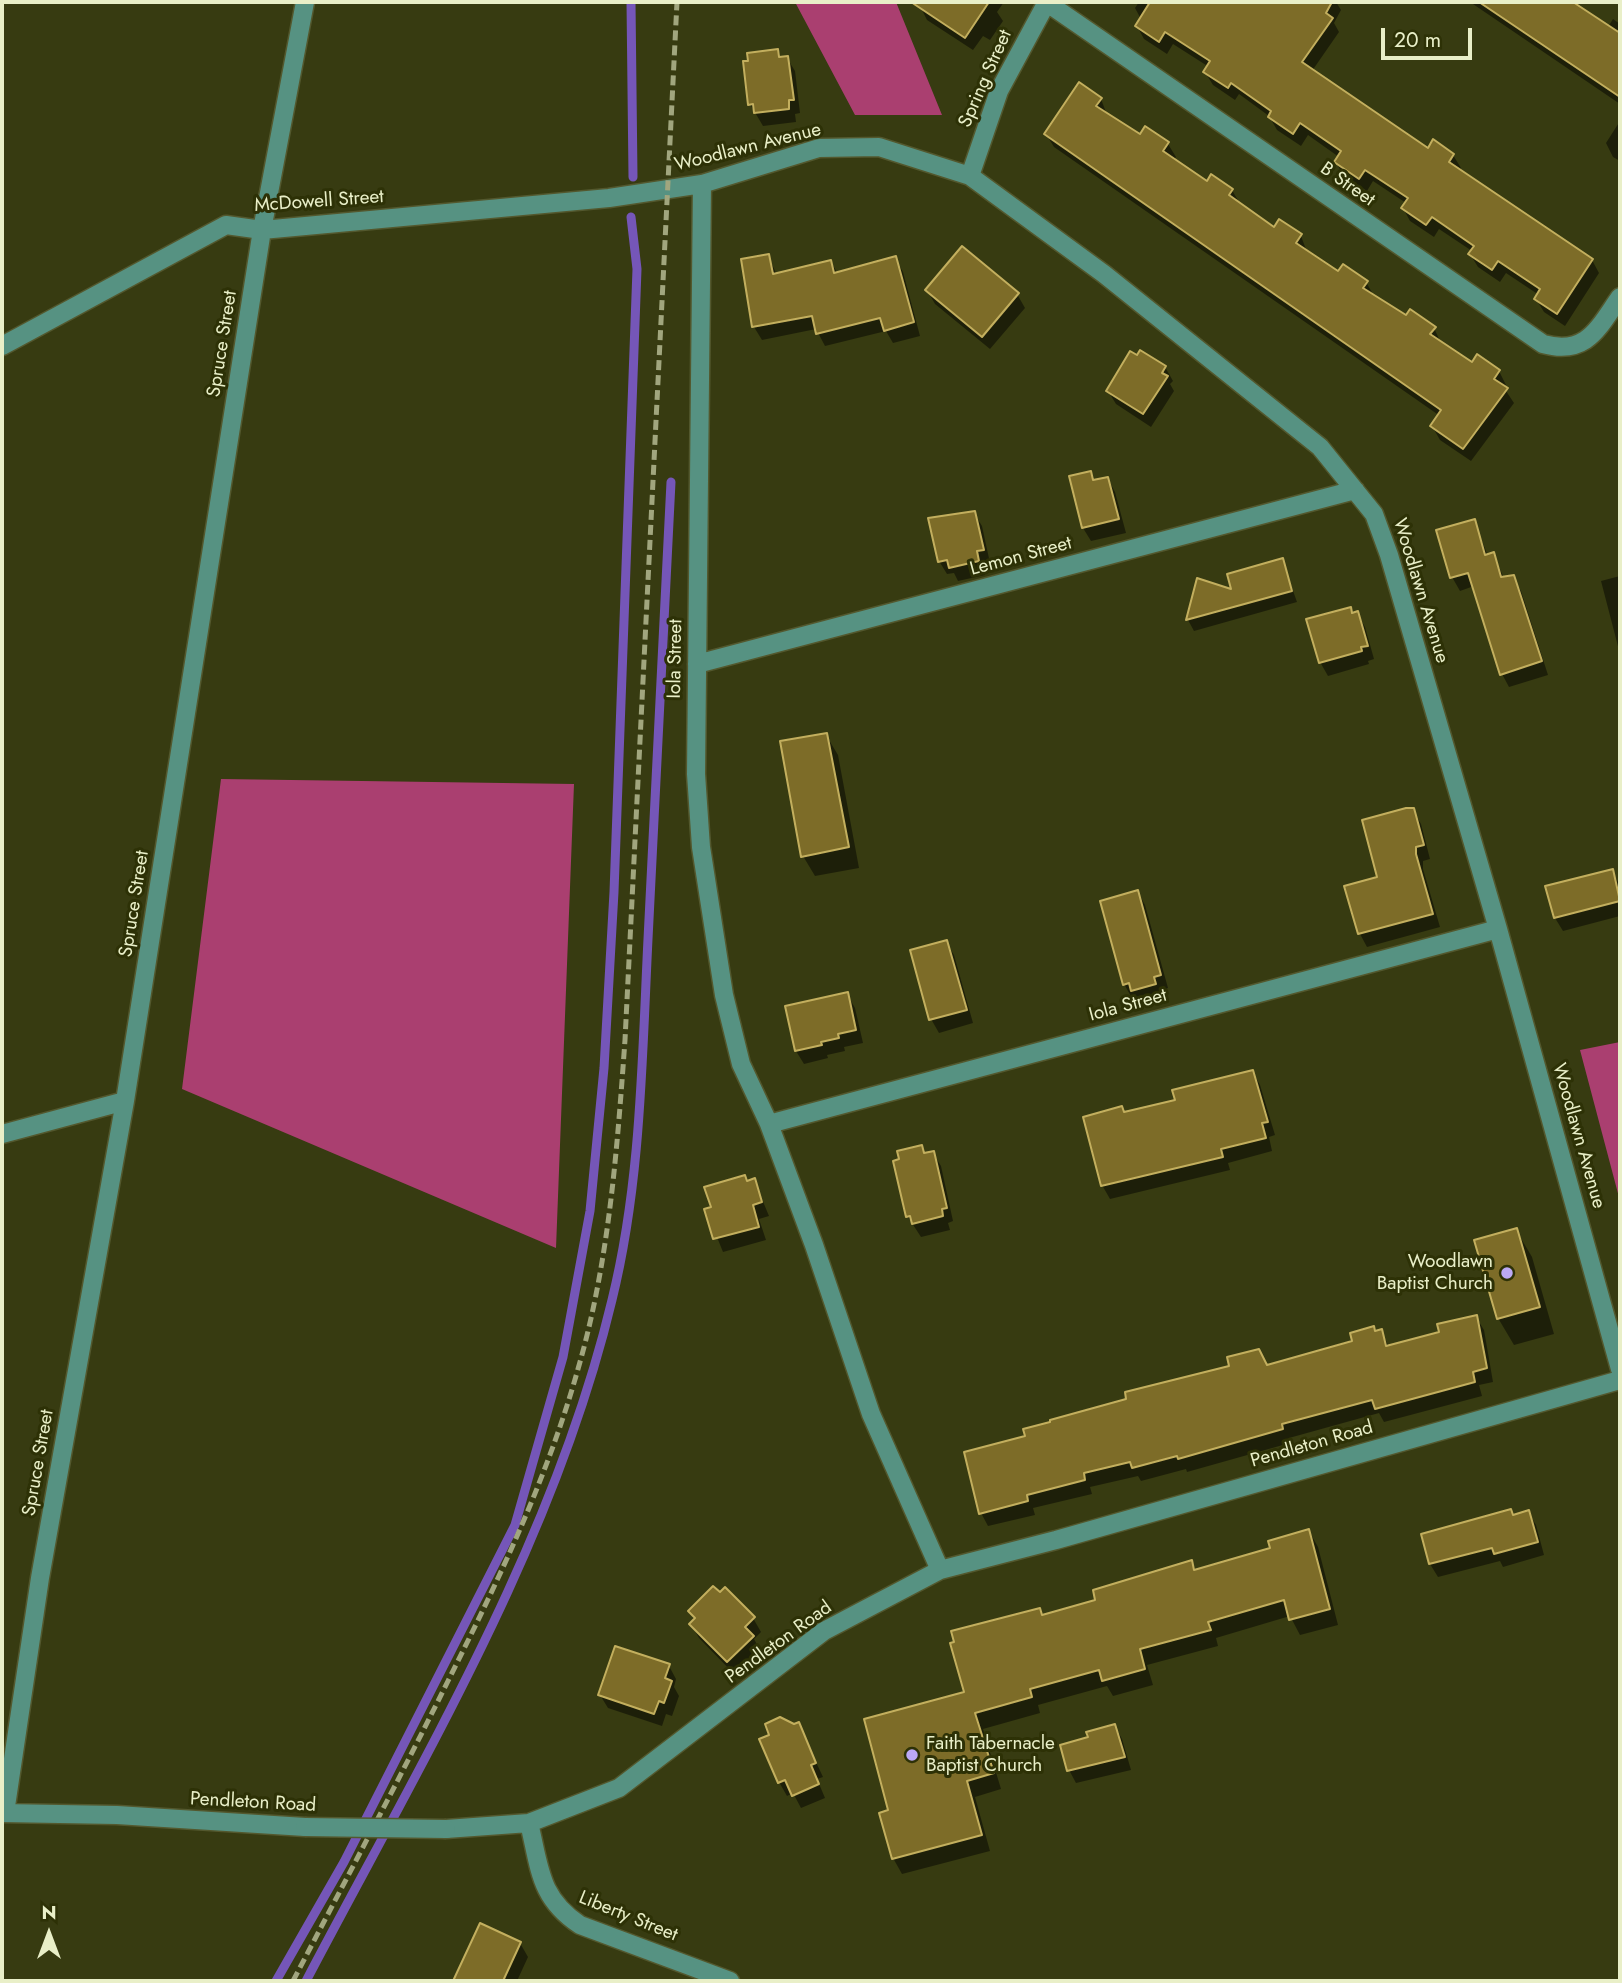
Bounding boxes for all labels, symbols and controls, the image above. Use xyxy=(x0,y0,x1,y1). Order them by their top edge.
scale bar xyxy=(1384,14,1475,58)
text: 20 m xyxy=(1394,25,1441,55)
street label: Spring Street xyxy=(954,27,1018,131)
street label: Woodlawn Avenue xyxy=(672,119,824,177)
street label: B Street xyxy=(1315,158,1379,212)
street label: McDowell Street xyxy=(254,186,384,218)
street label: Spruce Street xyxy=(203,289,243,399)
street label: Woodlawn Avenue xyxy=(1387,516,1453,666)
street label: Lemon Street xyxy=(968,532,1074,582)
street label: Iola Street xyxy=(664,619,688,699)
street label: Spruce Street xyxy=(115,849,155,959)
street label: Iola Street xyxy=(1087,985,1169,1027)
street label: Woodlawn Avenue xyxy=(1546,1061,1610,1211)
place label: Woodlawn Baptist Church xyxy=(1377,1251,1493,1295)
marker: Woodlawn Baptist Church xyxy=(1499,1265,1515,1281)
street label: Spruce Street xyxy=(18,1408,60,1518)
street label: Pendleton Road xyxy=(1248,1417,1376,1473)
street label: Pendleton Road xyxy=(721,1597,837,1689)
place label: Faith Tabernacle Baptist Church xyxy=(926,1733,1055,1777)
marker: Faith Tabernacle Baptist Church xyxy=(904,1747,920,1763)
street label: Pendleton Road xyxy=(189,1788,317,1818)
street label: Liberty Street xyxy=(575,1887,681,1947)
north arrow xyxy=(14,1899,84,1969)
text: N xyxy=(41,1899,57,1926)

